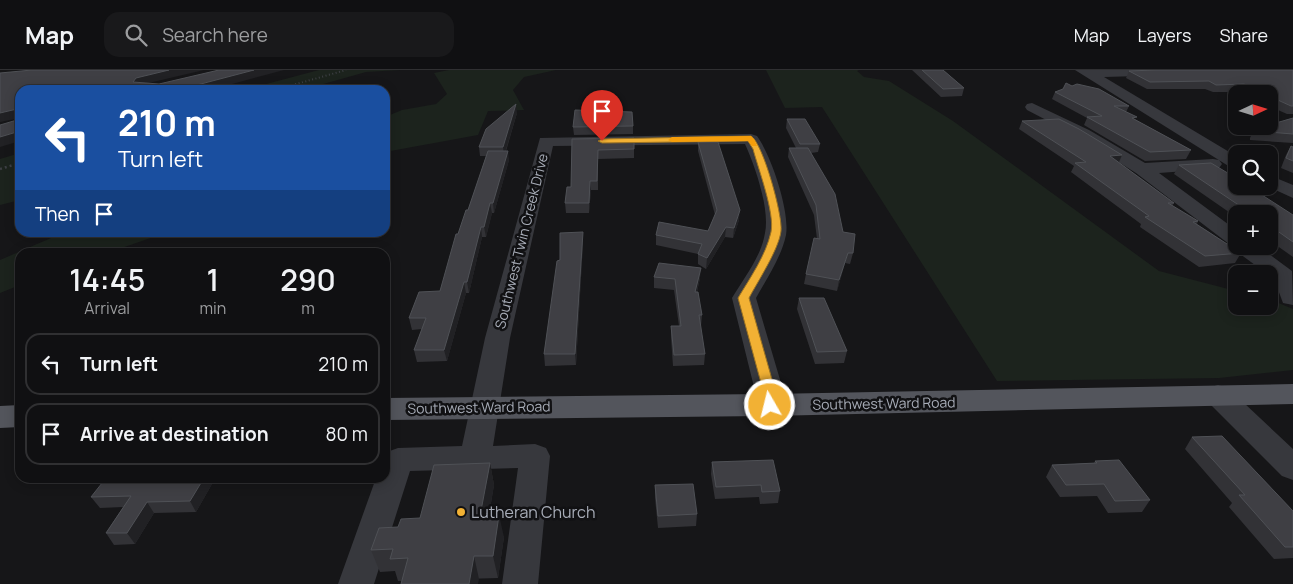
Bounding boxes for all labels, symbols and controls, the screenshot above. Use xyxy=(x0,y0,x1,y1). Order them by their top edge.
search box xyxy=(104,12,454,57)
text: Map xyxy=(25,18,74,51)
icon: search xyxy=(122,21,150,49)
text: Search here xyxy=(162,22,268,48)
text: Map xyxy=(1074,23,1109,47)
text: Layers xyxy=(1137,23,1191,47)
text: Share xyxy=(1219,23,1268,47)
north arrow xyxy=(1228,85,1278,135)
map controls xyxy=(1228,85,1278,315)
pin xyxy=(581,90,623,141)
icon: arrive xyxy=(588,97,616,125)
text: 210 m xyxy=(118,99,216,147)
icon: left xyxy=(35,105,100,170)
text: Turn left xyxy=(118,144,203,174)
button: search xyxy=(1228,145,1278,195)
street label: Southwest Twin Creek Drive xyxy=(490,151,552,331)
icon: arrive xyxy=(90,200,118,228)
text: Then xyxy=(35,201,80,227)
button: + xyxy=(1228,205,1278,255)
text: 14:45 xyxy=(69,259,145,300)
text: 1 xyxy=(206,259,219,300)
text: 290 xyxy=(280,259,336,300)
button: − xyxy=(1228,265,1278,315)
text: Arrival xyxy=(84,297,130,319)
text: min xyxy=(199,297,226,319)
text: m xyxy=(301,297,315,319)
icon: left xyxy=(37,350,65,378)
text: Turn left xyxy=(80,351,158,377)
text: 210 m xyxy=(318,351,368,377)
position arrow xyxy=(743,378,795,430)
street label: Southwest Ward Road xyxy=(812,392,956,414)
street label: Southwest Ward Road xyxy=(407,396,551,418)
icon: arrive xyxy=(37,420,65,448)
text: Arrive at destination xyxy=(80,421,269,447)
text: 80 m xyxy=(325,421,368,447)
place label: Lutheran Church xyxy=(471,501,595,523)
marker: Lutheran Church xyxy=(455,506,467,518)

